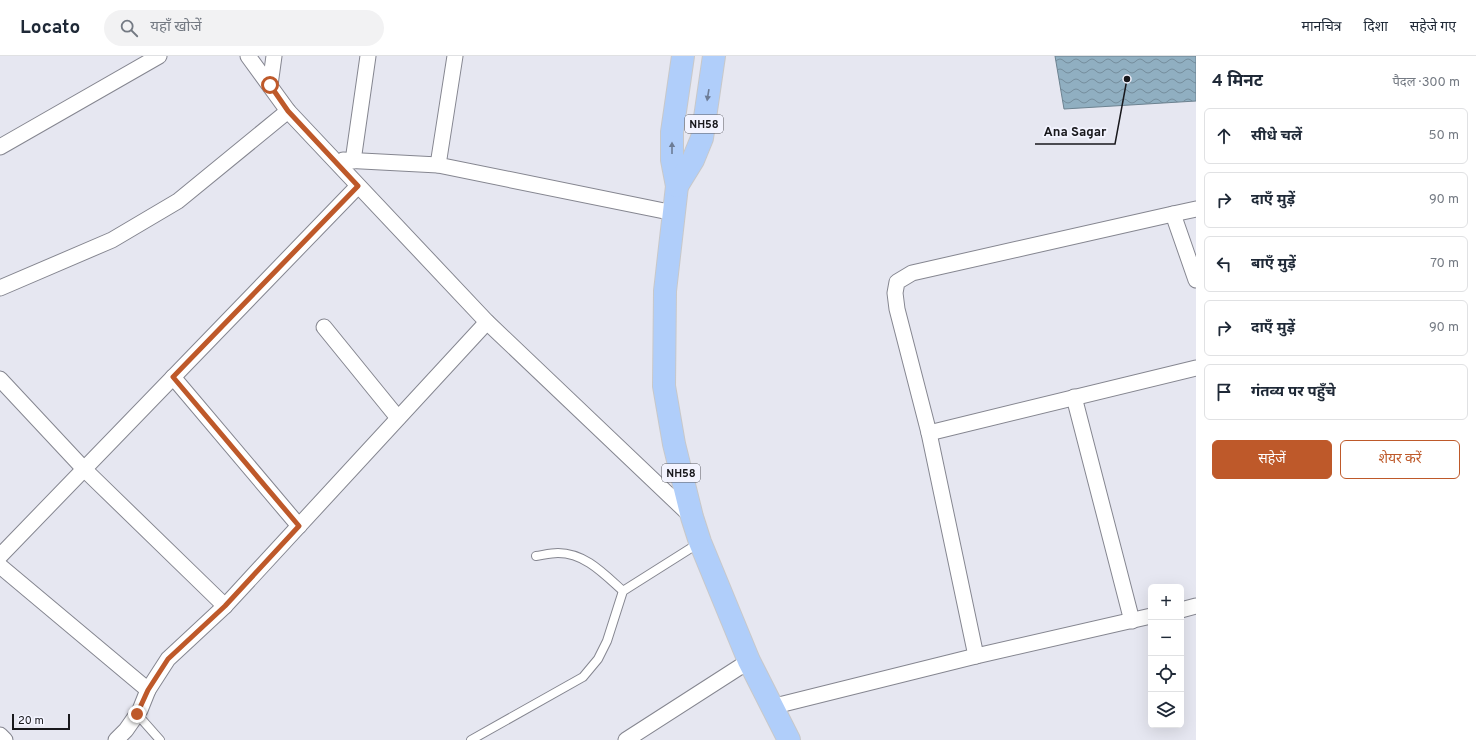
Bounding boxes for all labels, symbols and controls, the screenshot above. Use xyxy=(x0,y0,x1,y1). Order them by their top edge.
search box xyxy=(104,10,384,46)
text: Locato xyxy=(20,16,80,40)
icon: search xyxy=(118,17,140,39)
text: यहाँ खोजें xyxy=(150,18,202,37)
text: मानचित्र xyxy=(1302,19,1342,36)
text: दिशा xyxy=(1364,19,1388,36)
text: सहेजे गए xyxy=(1410,19,1456,36)
text: 4 मिनट xyxy=(1212,71,1263,93)
text: पैदल · 300 m xyxy=(1392,75,1460,91)
route start xyxy=(261,76,279,94)
one-way arrow xyxy=(705,88,711,101)
road number: NH58 xyxy=(685,115,723,133)
callout: Ana Sagar xyxy=(1035,119,1115,144)
text: Ana Sagar xyxy=(1043,125,1107,141)
icon: ahead xyxy=(1213,125,1235,147)
text: सीधे चलें xyxy=(1251,127,1302,146)
text: 50 m xyxy=(1429,128,1459,144)
one-way arrow xyxy=(669,141,675,154)
icon: right xyxy=(1213,189,1235,211)
text: दाएँ मुड़ें xyxy=(1251,191,1295,210)
text: 90 m xyxy=(1429,192,1459,208)
icon: left xyxy=(1213,253,1235,275)
text: बाएँ मुड़ें xyxy=(1251,255,1296,274)
text: 70 m xyxy=(1430,256,1459,272)
icon: right xyxy=(1213,317,1235,339)
text: दाएँ मुड़ें xyxy=(1251,319,1295,338)
text: 90 m xyxy=(1429,320,1459,336)
icon: arrive xyxy=(1213,381,1235,403)
text: गंतव्य पर पहुँचे xyxy=(1251,383,1336,402)
button: सहेजें xyxy=(1212,440,1332,479)
button: शेयर करें xyxy=(1340,440,1460,479)
road number: NH58 xyxy=(662,464,700,482)
map controls xyxy=(1148,584,1184,728)
button: + xyxy=(1148,584,1184,620)
button: − xyxy=(1148,620,1184,656)
button: locate xyxy=(1148,656,1184,692)
button: layers xyxy=(1148,692,1184,728)
route end xyxy=(128,705,146,723)
scale bar xyxy=(12,712,70,731)
text: 20 m xyxy=(18,714,44,728)

